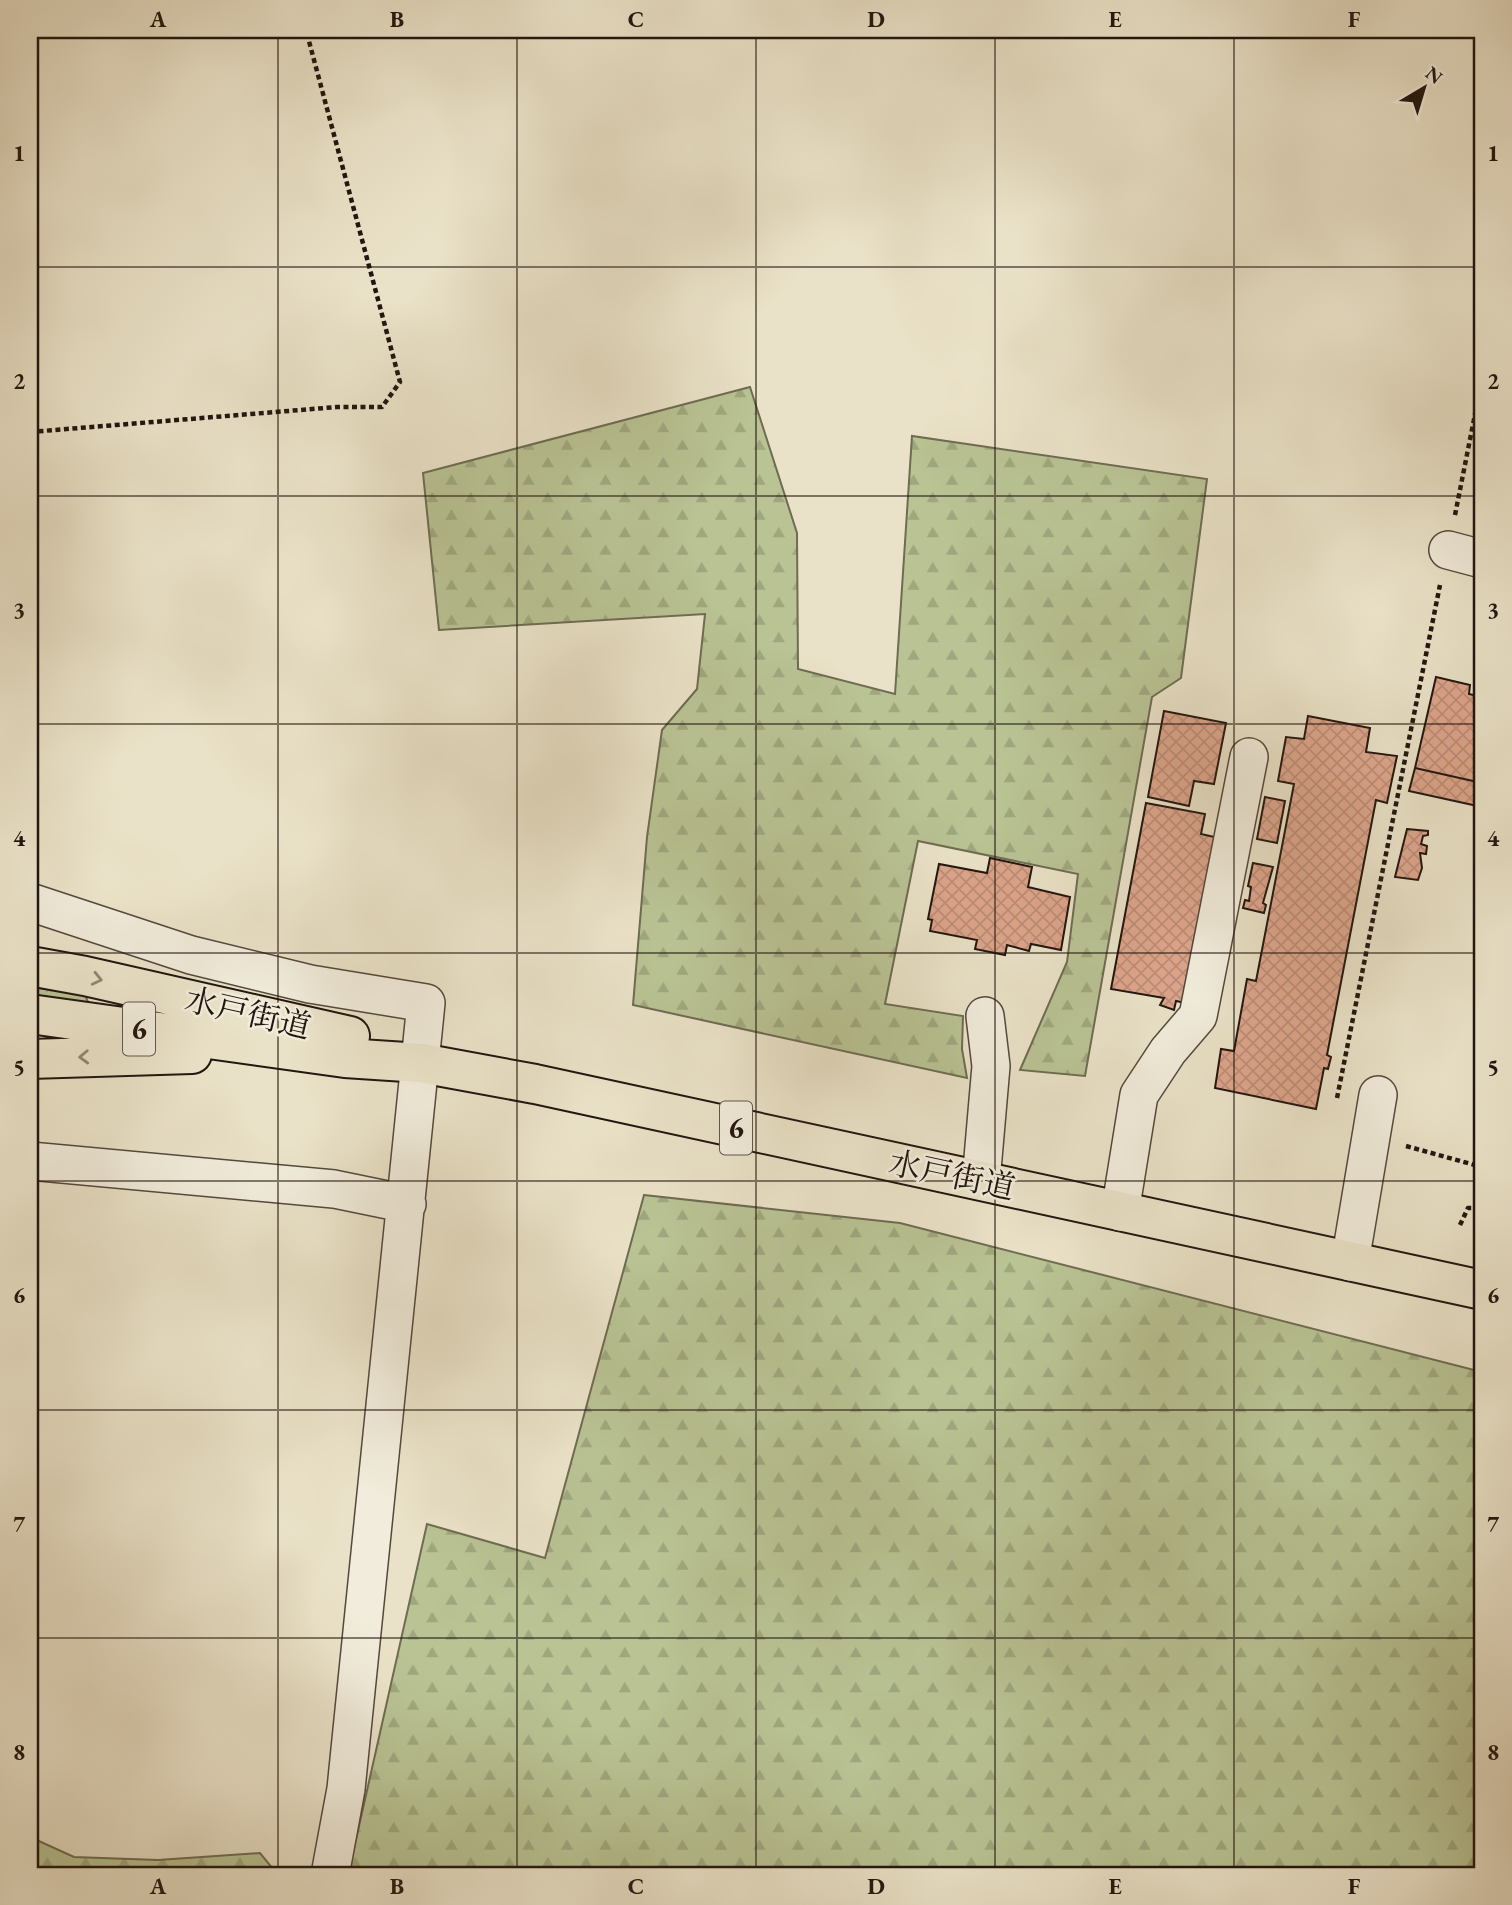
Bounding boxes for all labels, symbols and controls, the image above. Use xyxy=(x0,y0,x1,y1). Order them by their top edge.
text: A xyxy=(149,4,167,34)
text: B xyxy=(390,4,404,34)
text: C xyxy=(628,4,644,34)
text: D xyxy=(867,4,885,34)
text: E xyxy=(1108,4,1122,34)
text: F xyxy=(1348,4,1361,34)
north arrow xyxy=(1390,52,1460,122)
text: N xyxy=(1420,60,1448,90)
text: 1 xyxy=(13,138,25,168)
text: 1 xyxy=(1487,138,1499,168)
text: 2 xyxy=(13,366,25,396)
text: 2 xyxy=(1487,366,1499,396)
text: 3 xyxy=(13,595,25,625)
text: 3 xyxy=(1487,595,1499,625)
text: 4 xyxy=(13,823,26,853)
text: 4 xyxy=(1487,823,1500,853)
one-way arrow xyxy=(91,970,103,985)
street label: 水戸街道 xyxy=(181,978,315,1048)
road number: 6 xyxy=(123,1002,155,1056)
one-way arrow xyxy=(78,1050,89,1065)
text: 5 xyxy=(13,1052,25,1082)
text: 5 xyxy=(1487,1052,1499,1082)
road number: 6 xyxy=(720,1102,752,1154)
street label: 水戸街道 xyxy=(885,1141,1019,1209)
text: 6 xyxy=(13,1280,25,1310)
text: 6 xyxy=(1487,1280,1499,1310)
text: 7 xyxy=(13,1509,26,1539)
text: 7 xyxy=(1487,1509,1500,1539)
text: 8 xyxy=(13,1737,25,1767)
text: 8 xyxy=(1487,1737,1499,1767)
text: A xyxy=(149,1871,167,1901)
text: B xyxy=(390,1871,404,1901)
text: C xyxy=(628,1871,644,1901)
text: D xyxy=(867,1871,885,1901)
text: E xyxy=(1108,1871,1122,1901)
text: F xyxy=(1348,1871,1361,1901)

